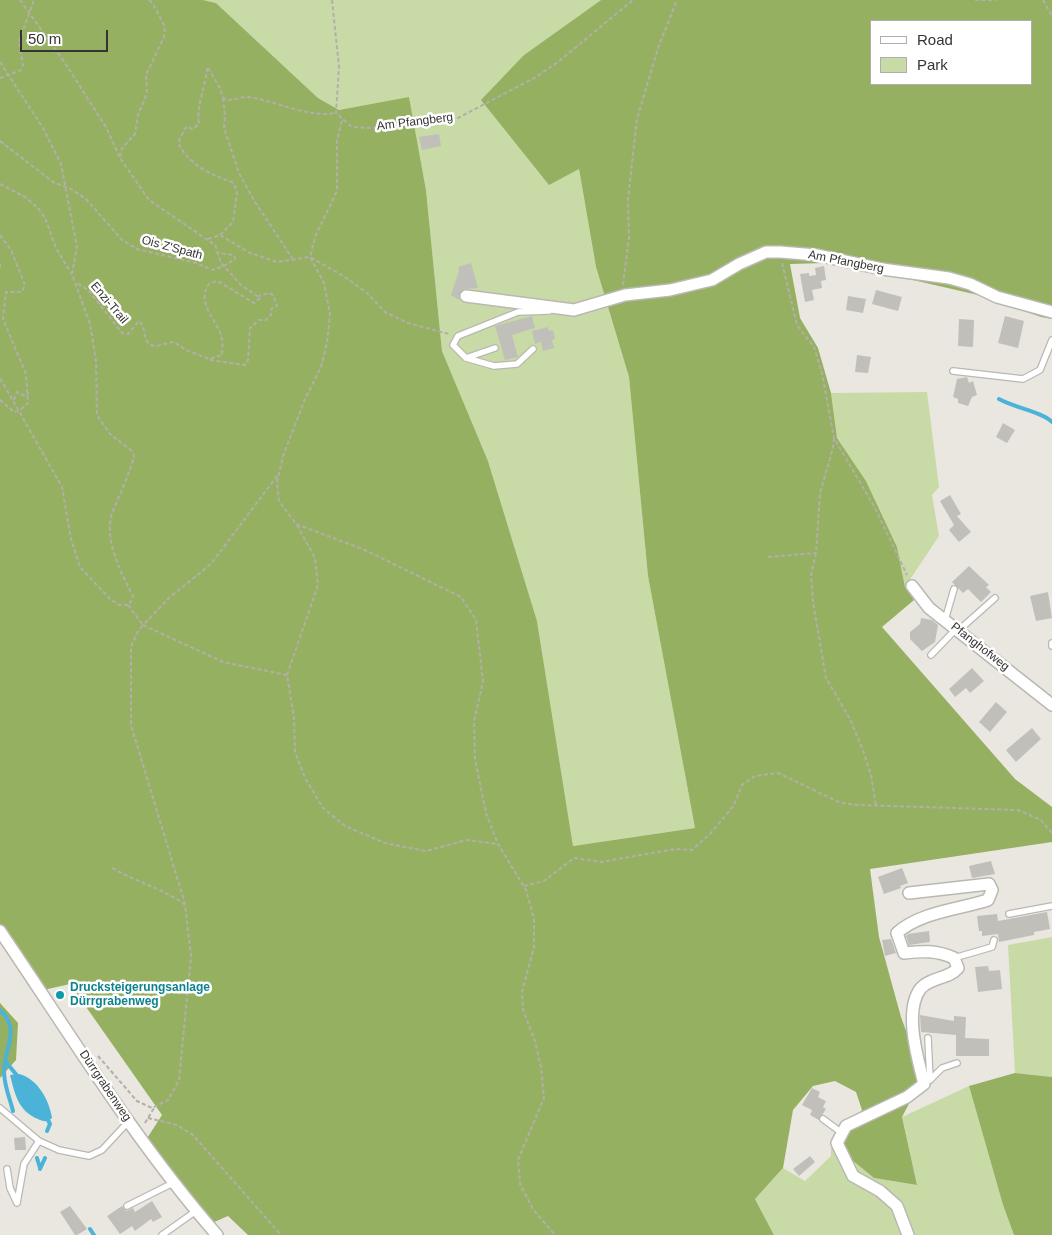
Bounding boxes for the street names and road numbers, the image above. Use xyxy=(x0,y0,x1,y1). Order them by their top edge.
street label: Am Pfangberg xyxy=(376,110,454,134)
street label: Ois Z'Spath xyxy=(140,233,204,263)
street label: Am Pfangberg xyxy=(807,248,885,276)
street label: Enzi-Trail xyxy=(87,279,131,327)
street label: Pfanghofweg xyxy=(948,620,1012,674)
street label: Dürrgrabenweg xyxy=(76,1048,134,1124)

